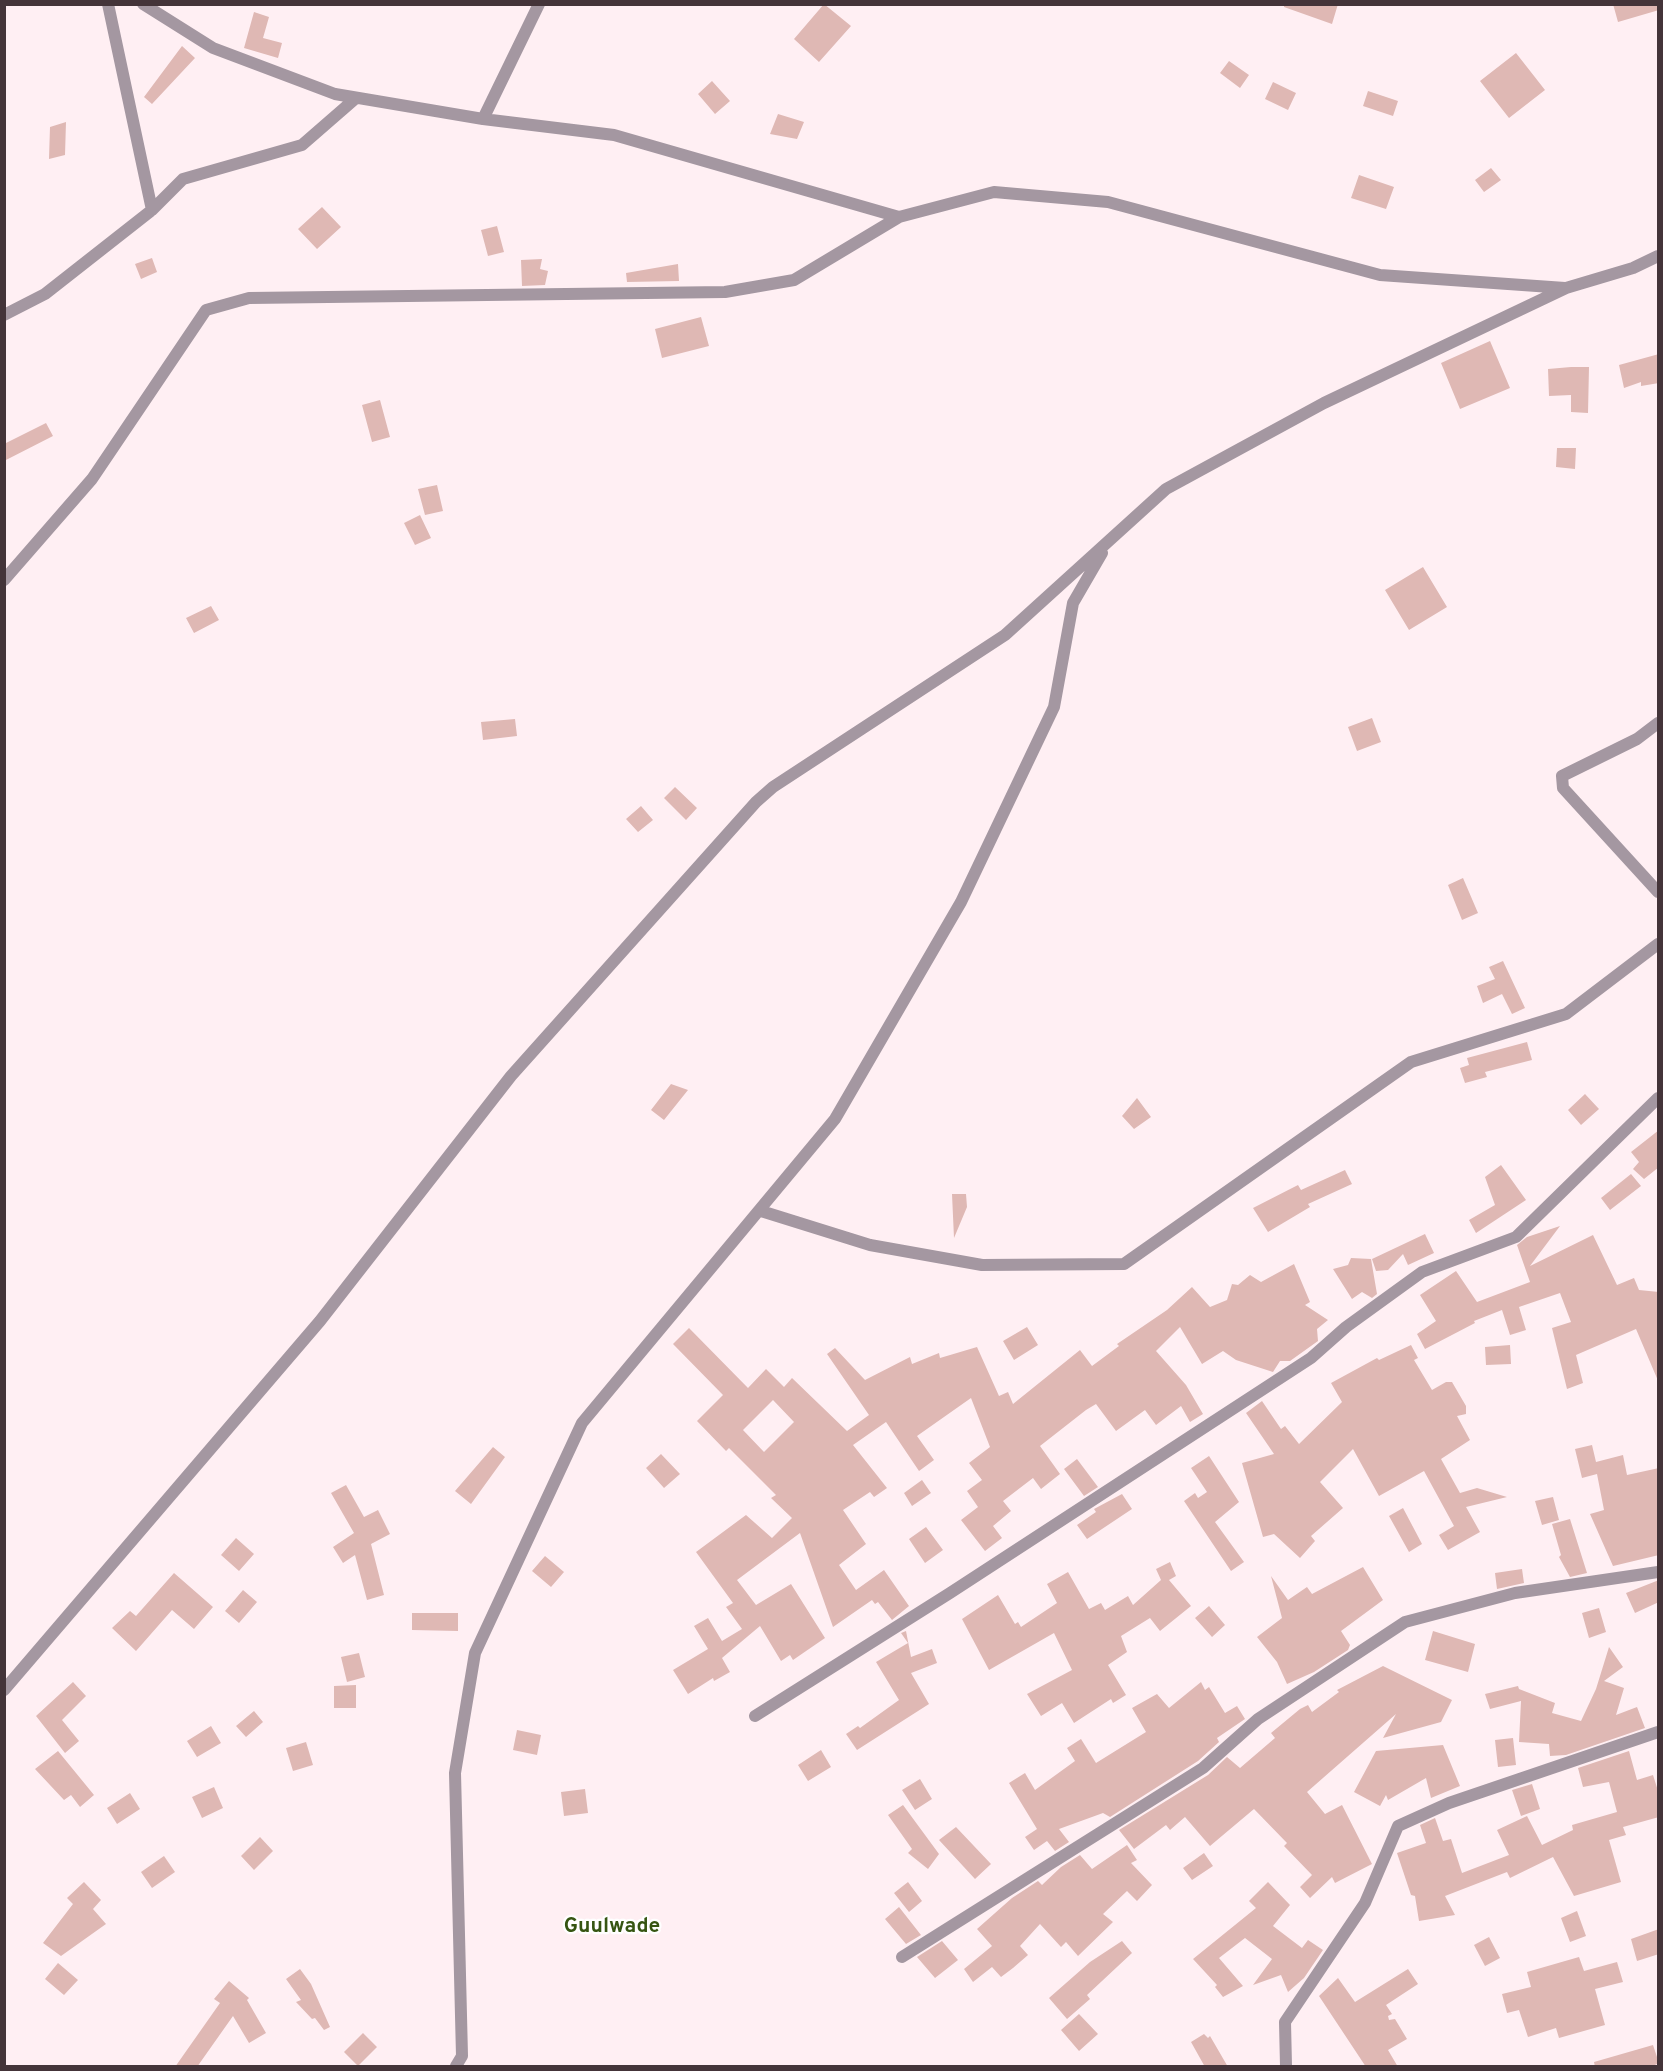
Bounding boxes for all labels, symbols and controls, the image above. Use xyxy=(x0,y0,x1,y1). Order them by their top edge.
district label: Guulwade xyxy=(564,1915,660,1941)

